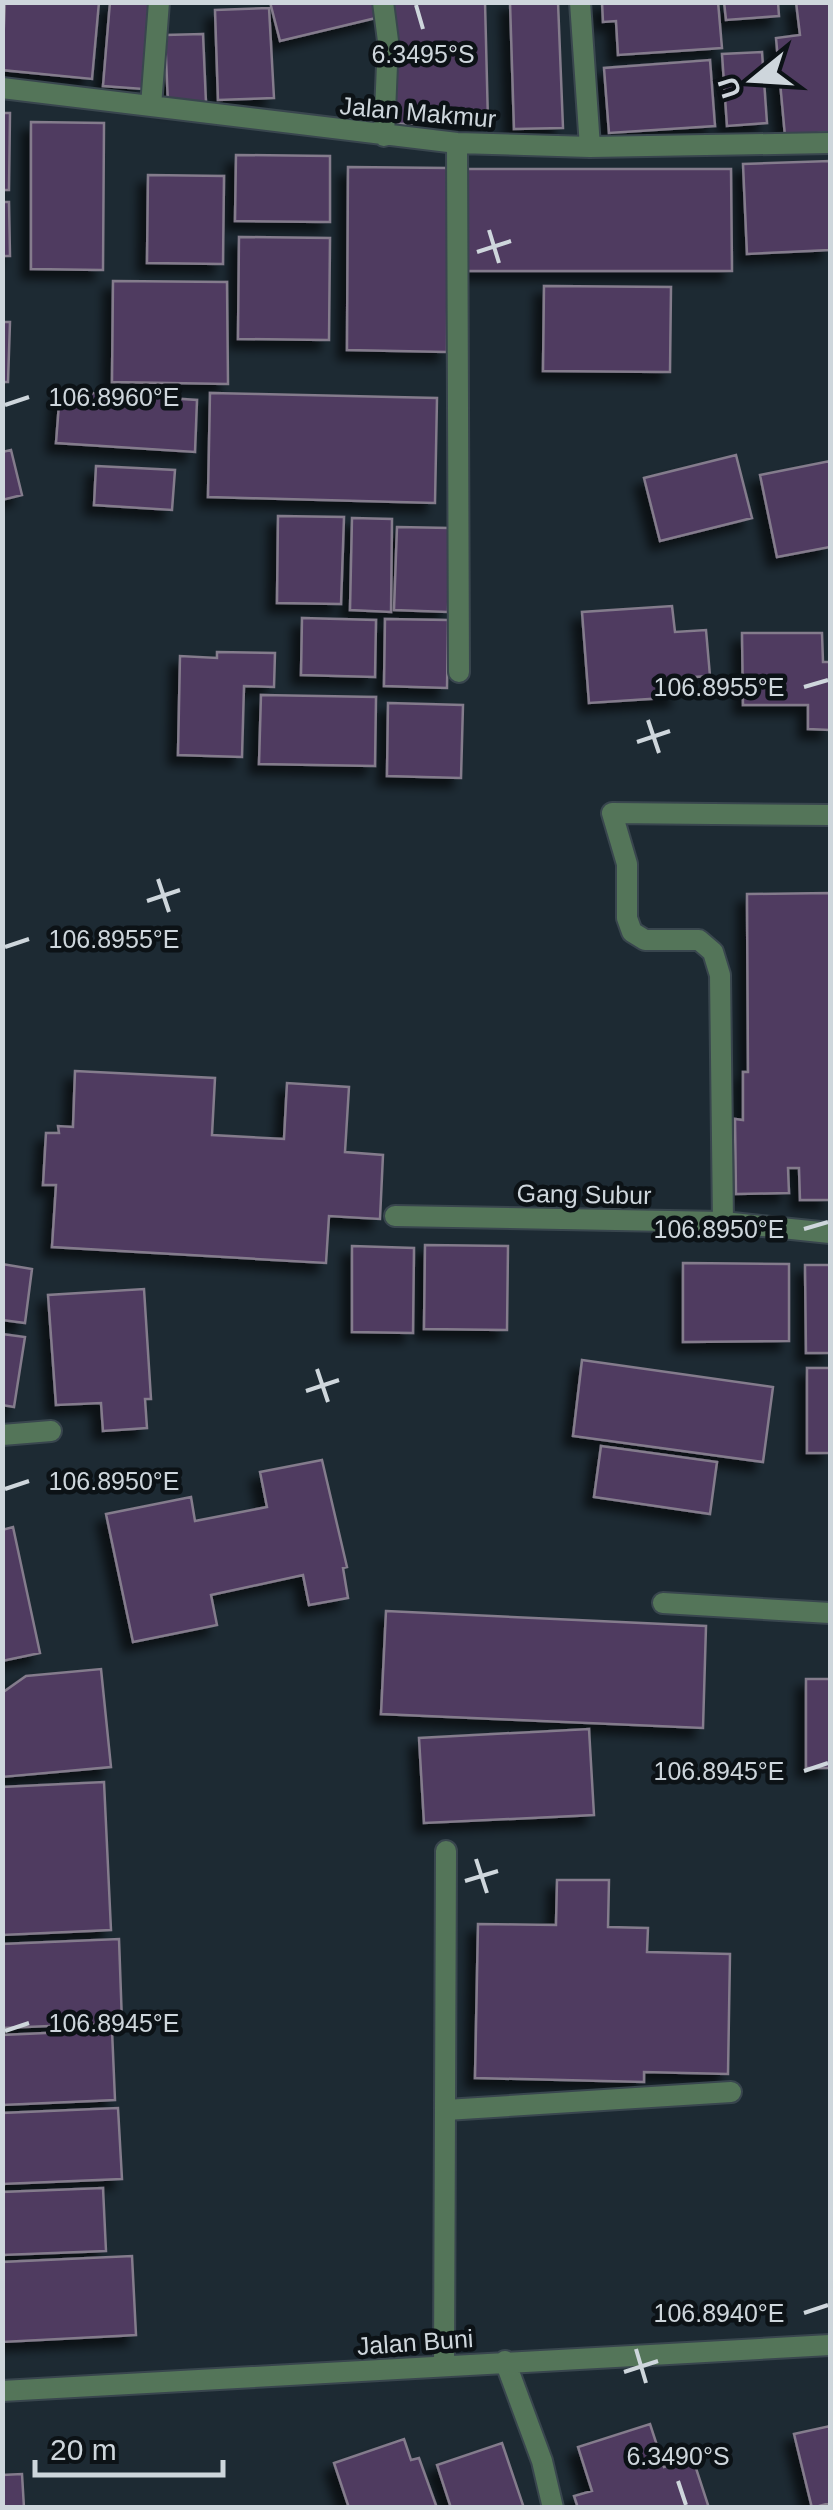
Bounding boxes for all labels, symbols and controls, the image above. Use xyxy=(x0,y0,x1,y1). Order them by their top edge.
north arrow xyxy=(703,30,803,130)
text: 6.3495°S xyxy=(371,40,475,68)
text: U xyxy=(712,73,748,102)
street label: Jalan Makmur xyxy=(339,91,497,133)
text: 106.8960°E xyxy=(49,383,179,411)
text: 106.8955°E xyxy=(654,673,784,701)
text: 106.8955°E xyxy=(49,925,179,953)
street label: Gang Subur xyxy=(516,1179,652,1209)
text: 106.8950°E xyxy=(654,1215,784,1243)
text: 106.8950°E xyxy=(49,1467,179,1495)
text: 106.8945°E xyxy=(654,1757,784,1785)
text: 106.8945°E xyxy=(49,2009,179,2037)
text: 106.8940°E xyxy=(654,2299,784,2327)
street label: Jalan Buni xyxy=(356,2324,474,2360)
scale bar xyxy=(35,2415,222,2477)
text: 20 m xyxy=(50,2433,117,2466)
text: 6.3490°S xyxy=(626,2442,730,2470)

